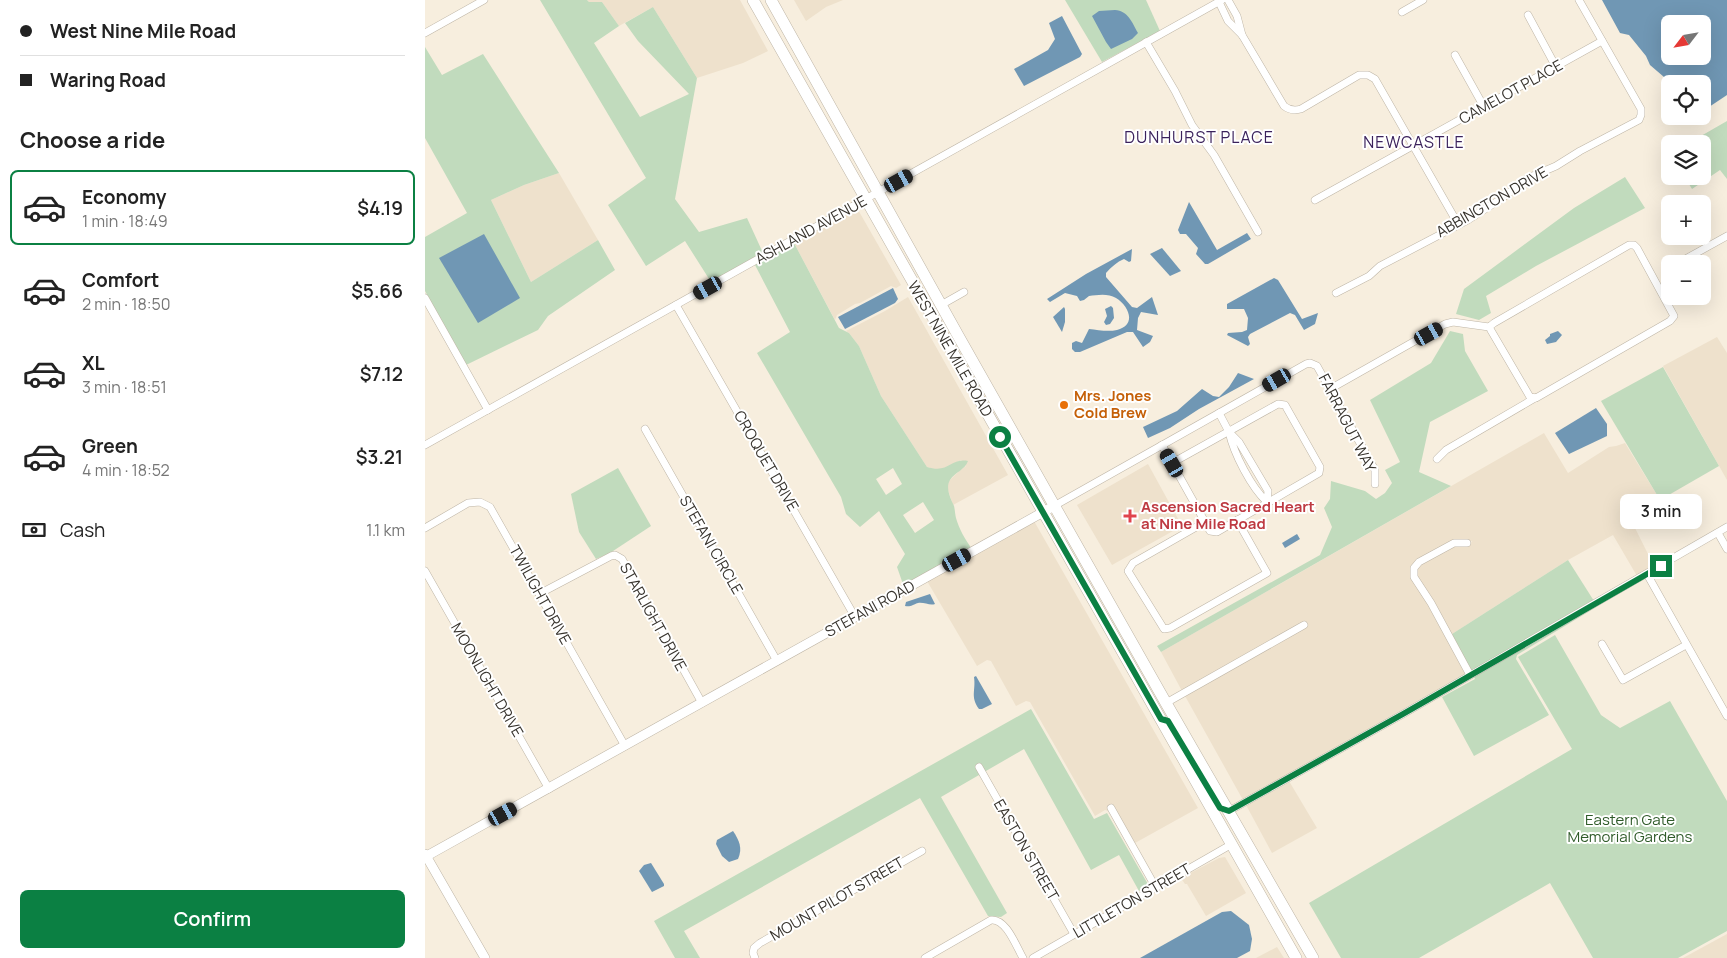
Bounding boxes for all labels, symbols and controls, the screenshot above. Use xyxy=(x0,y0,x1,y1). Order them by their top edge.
north arrow xyxy=(1661,15,1711,65)
map controls xyxy=(1661,15,1711,305)
text: West Nine Mile Road xyxy=(50,18,236,44)
street label: CAMELOT PLACE xyxy=(1455,54,1566,129)
text: Waring Road xyxy=(50,67,166,93)
button: locate xyxy=(1661,75,1711,125)
text: Choose a ride xyxy=(20,125,165,155)
district label: DUNHURST PLACE xyxy=(1124,126,1274,148)
district label: NEWCASTLE xyxy=(1363,131,1465,153)
button: layers xyxy=(1661,135,1711,185)
street label: ABBINGTON DRIVE xyxy=(1432,161,1551,242)
car xyxy=(882,167,915,195)
text: Economy xyxy=(82,184,166,210)
icon: car xyxy=(22,185,67,230)
street label: ASHLAND AVENUE xyxy=(751,190,870,269)
text: $4.19 xyxy=(357,195,403,221)
button: + xyxy=(1661,195,1711,245)
text: 1 min · 18:49 xyxy=(82,210,168,232)
button: − xyxy=(1661,255,1711,305)
text: Comfort xyxy=(82,267,159,293)
icon: car xyxy=(22,268,67,313)
car xyxy=(691,274,724,302)
street label: WEST NINE MILE ROAD xyxy=(903,277,998,420)
text: $5.66 xyxy=(351,278,403,304)
text: 2 min · 18:50 xyxy=(82,293,170,315)
car xyxy=(1412,320,1445,348)
text: XL xyxy=(82,350,105,376)
icon: car xyxy=(22,351,67,396)
text: $7.12 xyxy=(360,361,403,387)
car xyxy=(1260,366,1293,394)
street label: FARRAGUT WAY xyxy=(1314,370,1382,476)
text: 3 min · 18:51 xyxy=(82,376,167,398)
place label: Mrs. Jones Cold Brew xyxy=(1074,385,1151,423)
marker: Mrs. Jones Cold Brew xyxy=(1058,399,1070,411)
street label: CROQUET DRIVE xyxy=(729,407,804,515)
route start xyxy=(989,426,1011,448)
text: Green xyxy=(82,433,138,459)
icon: car xyxy=(22,434,67,479)
text: $3.21 xyxy=(356,444,403,470)
car xyxy=(1158,446,1185,480)
text: 4 min · 18:52 xyxy=(82,459,170,481)
street label: STEFANI CIRCLE xyxy=(675,491,748,598)
callout: 3 min xyxy=(1620,494,1702,528)
place label: Ascension Sacred Heart at Nine Mile Road xyxy=(1141,496,1315,534)
text: 3 min xyxy=(1641,500,1681,522)
marker: Ascension Sacred Heart at Nine Mile Road xyxy=(1123,509,1137,523)
icon: cash xyxy=(20,516,48,544)
text: Cash xyxy=(60,517,105,543)
text: 1.1 km xyxy=(366,519,405,541)
street label: TWILIGHT DRIVE xyxy=(504,541,576,648)
car xyxy=(940,546,973,574)
route end xyxy=(1650,555,1672,577)
street label: STARLIGHT DRIVE xyxy=(615,559,692,675)
street label: STEFANI ROAD xyxy=(821,575,919,642)
street label: MOONLIGHT DRIVE xyxy=(446,619,529,741)
street label: EASTON STREET xyxy=(989,795,1064,904)
car xyxy=(486,800,519,828)
park label: Eastern Gate Memorial Gardens xyxy=(1568,809,1693,847)
street label: MOUNT PILOT STREET xyxy=(766,852,908,946)
street label: LITTLETON STREET xyxy=(1069,858,1195,943)
button: Confirm xyxy=(20,890,405,948)

